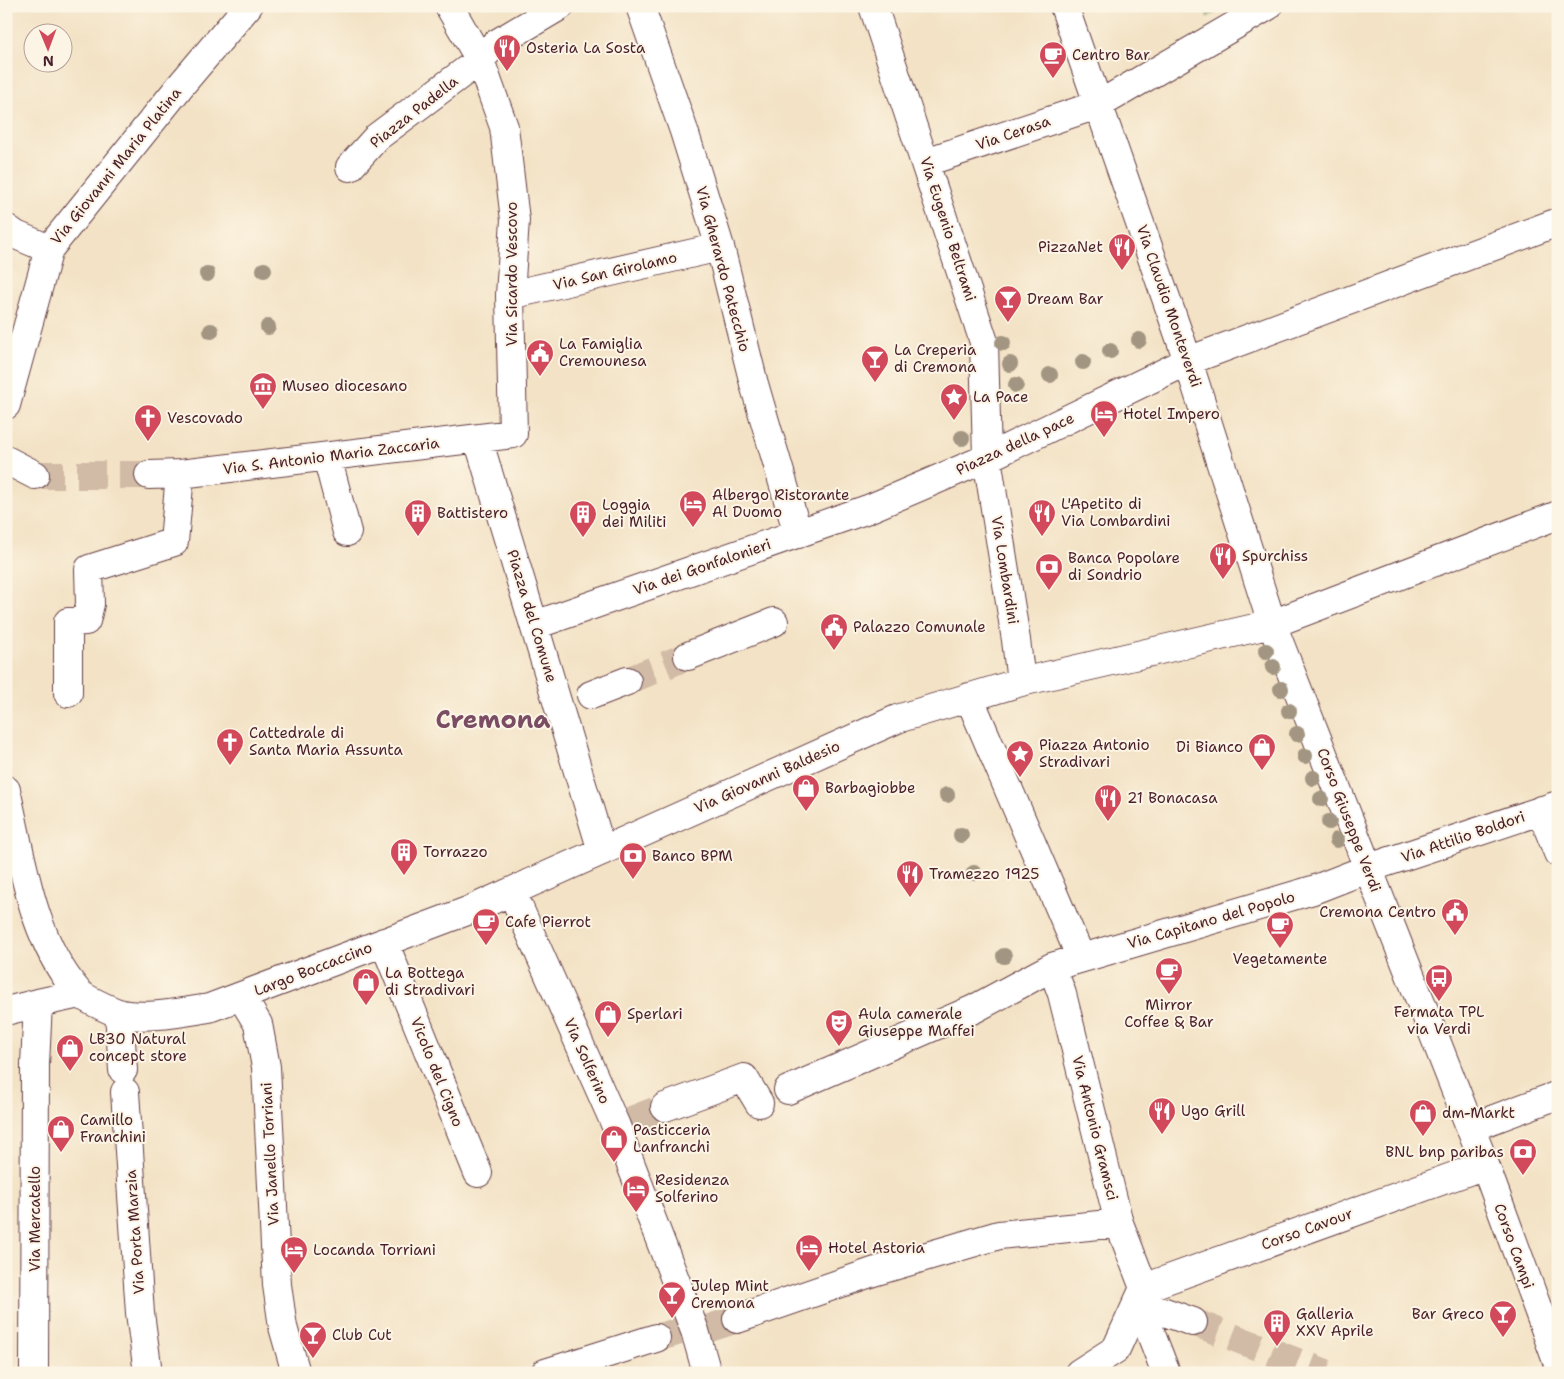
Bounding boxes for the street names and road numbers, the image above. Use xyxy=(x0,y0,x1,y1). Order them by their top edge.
street label: Piazza Padella xyxy=(366,71,463,153)
street label: Via Giovanni Maria Platina xyxy=(46,83,186,249)
street label: Via Cerasa xyxy=(973,111,1054,155)
street label: Via Eugenio Beltrami xyxy=(915,154,981,304)
street label: Via Gherardo Patecchio xyxy=(691,184,755,354)
street label: Via Sicardo Vescovo xyxy=(502,202,522,346)
street label: Via Claudio Monteverdi xyxy=(1132,222,1206,390)
street label: Via San Girolamo xyxy=(551,247,679,295)
street label: Piazza della pace xyxy=(953,408,1077,480)
street label: Via S. Antonio Maria Zaccaria xyxy=(222,433,441,479)
street label: Via Lombardini xyxy=(987,514,1023,626)
street label: Via dei Gonfalonieri xyxy=(630,534,774,600)
street label: Piazza del Comune xyxy=(502,547,562,685)
street label: Via Giovanni Baldesio xyxy=(691,736,843,818)
street label: Corso Giuseppe Verdi xyxy=(1312,745,1386,895)
street label: Via Attilio Boldori xyxy=(1398,806,1528,868)
street label: Via Capitano del Popolo xyxy=(1125,886,1297,954)
street label: Largo Boccaccino xyxy=(251,937,375,1001)
street label: Vicolo del Cigno xyxy=(406,1014,468,1130)
street label: Via Solferino xyxy=(559,1015,615,1107)
street label: Via Antonio Gramsci xyxy=(1067,1053,1123,1203)
street label: Via Janello Torriani xyxy=(256,1082,284,1226)
street label: Via Mercatello xyxy=(25,1166,45,1272)
street label: Via Porta Marzia xyxy=(121,1168,149,1295)
street label: Corso Campi xyxy=(1489,1201,1539,1291)
street label: Corso Cavour xyxy=(1258,1203,1356,1255)

